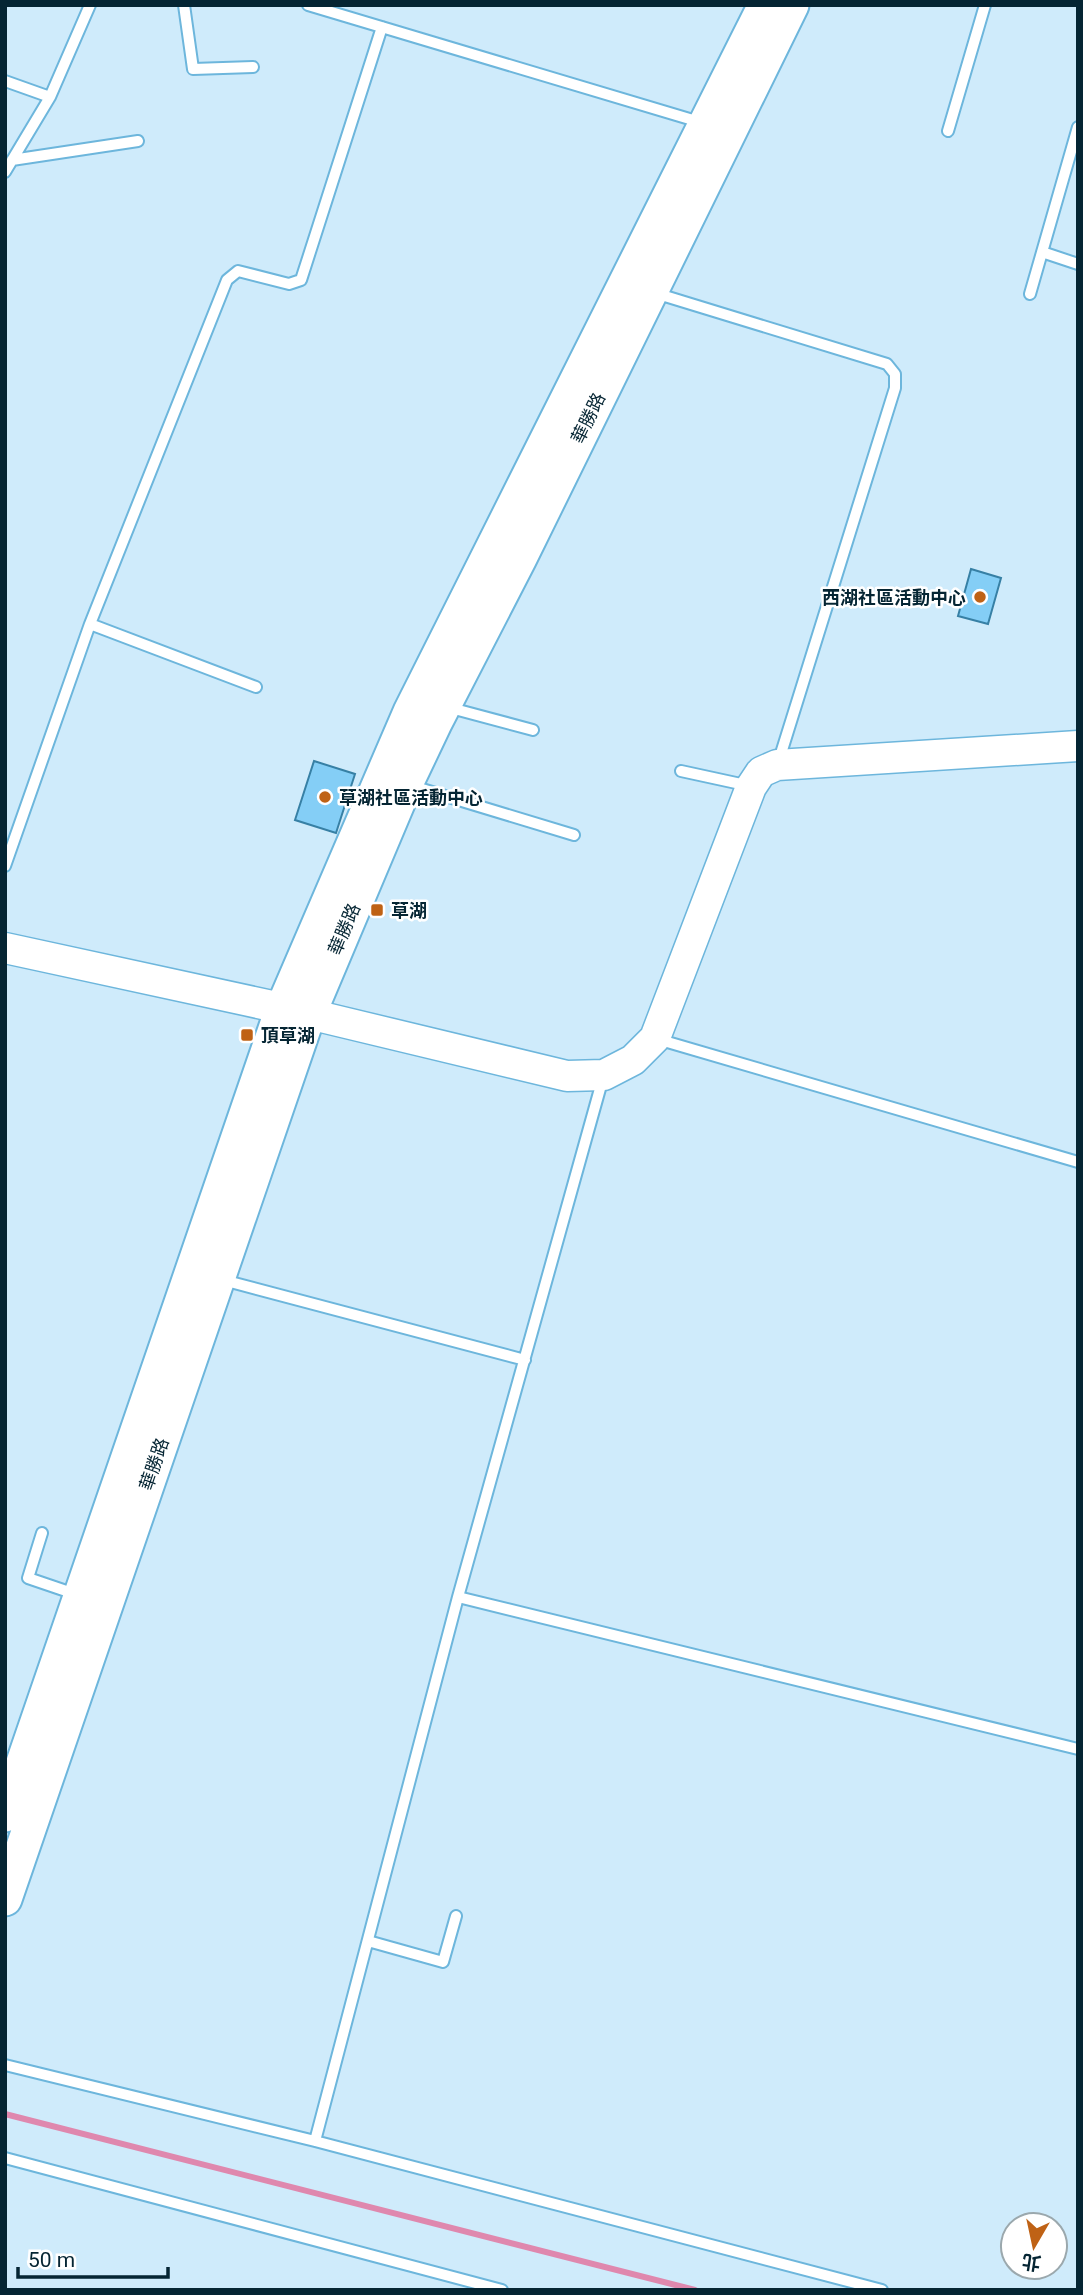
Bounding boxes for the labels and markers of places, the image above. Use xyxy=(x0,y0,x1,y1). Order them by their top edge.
place label: 西湖社區活動中心 xyxy=(822,587,966,608)
marker: 西湖社區活動中心 xyxy=(972,589,988,605)
place label: 草湖社區活動中心 xyxy=(339,787,483,808)
marker: 草湖社區活動中心 xyxy=(317,789,333,805)
place label: 草湖 xyxy=(391,900,427,921)
marker: 草湖 xyxy=(369,902,385,918)
place label: 頂草湖 xyxy=(261,1025,315,1046)
marker: 頂草湖 xyxy=(239,1027,255,1043)

